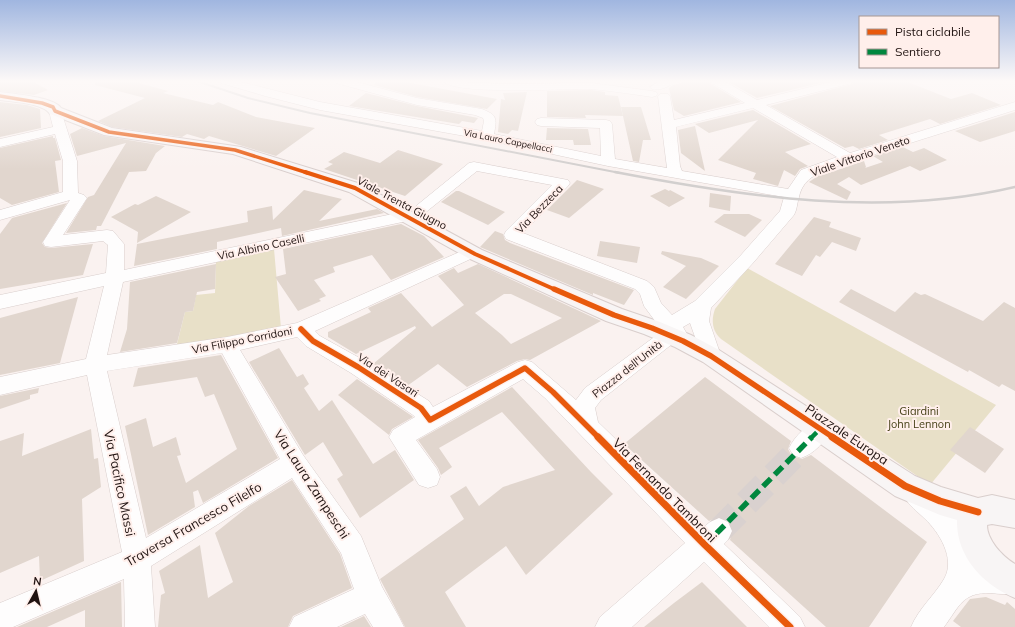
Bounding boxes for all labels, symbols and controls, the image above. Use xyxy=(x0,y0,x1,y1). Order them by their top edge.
legend xyxy=(859,16,999,68)
text: Pista ciclabile xyxy=(895,24,970,39)
text: Sentiero xyxy=(895,44,941,59)
street label: Via Lauro Cappellacci xyxy=(463,127,553,155)
street label: Viale Vittorio Veneto xyxy=(809,132,911,180)
street label: Viale Trenta Giugno xyxy=(354,173,450,233)
street label: Via Bezzeca xyxy=(512,182,566,236)
street label: Via Albino Caselli xyxy=(216,231,306,263)
street label: Via Filippo Corridoni xyxy=(191,323,293,357)
street label: Piazza dell'Unità xyxy=(589,337,665,401)
street label: Via dei Vasari xyxy=(355,350,421,400)
street label: Piazzale Europa xyxy=(802,400,892,468)
park label: Giardini John Lennon xyxy=(887,404,951,431)
street label: Via Laura Zampeschi xyxy=(271,426,353,542)
street label: Via Pacifico Massi xyxy=(101,428,139,538)
street label: Via Fernando Tambroni xyxy=(610,435,720,545)
street label: Traversa Francesco Filelfo xyxy=(122,478,264,570)
north arrow xyxy=(16,571,56,611)
text: N xyxy=(32,574,42,589)

